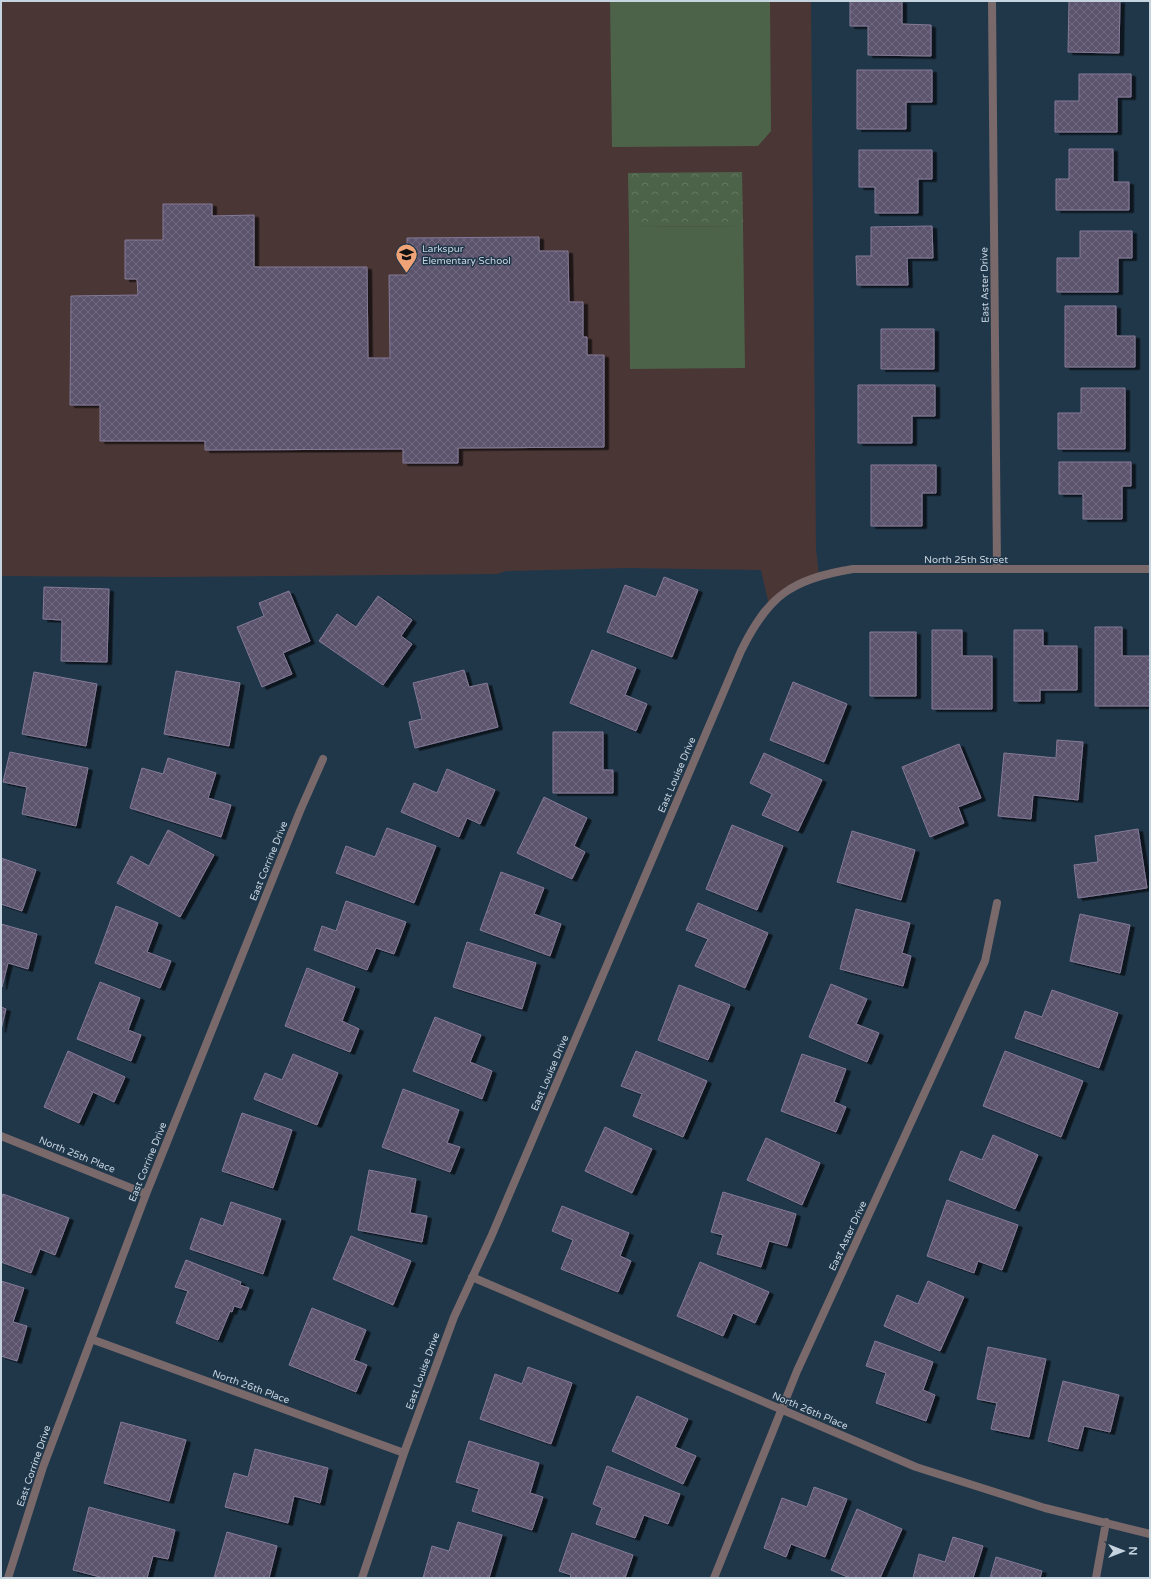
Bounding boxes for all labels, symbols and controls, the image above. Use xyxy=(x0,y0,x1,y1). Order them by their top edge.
school or university icon: Larkspur Elementary School xyxy=(394,242,420,275)
place label: Larkspur Elementary School xyxy=(422,243,511,267)
street label: East Aster Drive xyxy=(978,247,992,323)
street label: North 25th Street xyxy=(924,554,1008,566)
street label: East Louise Drive xyxy=(656,735,699,815)
street label: East Corrine Drive xyxy=(247,819,291,903)
street label: East Louise Drive xyxy=(529,1033,572,1113)
street label: East Corrine Drive xyxy=(126,1120,170,1204)
street label: North 25th Place xyxy=(37,1134,117,1176)
street label: East Aster Drive xyxy=(827,1199,870,1273)
street label: East Louise Drive xyxy=(403,1330,443,1411)
street label: North 26th Place xyxy=(211,1367,291,1407)
street label: North 26th Place xyxy=(770,1390,850,1432)
street label: East Corrine Drive xyxy=(14,1423,54,1508)
north arrow xyxy=(1103,1531,1143,1571)
text: N xyxy=(1126,1547,1139,1555)

